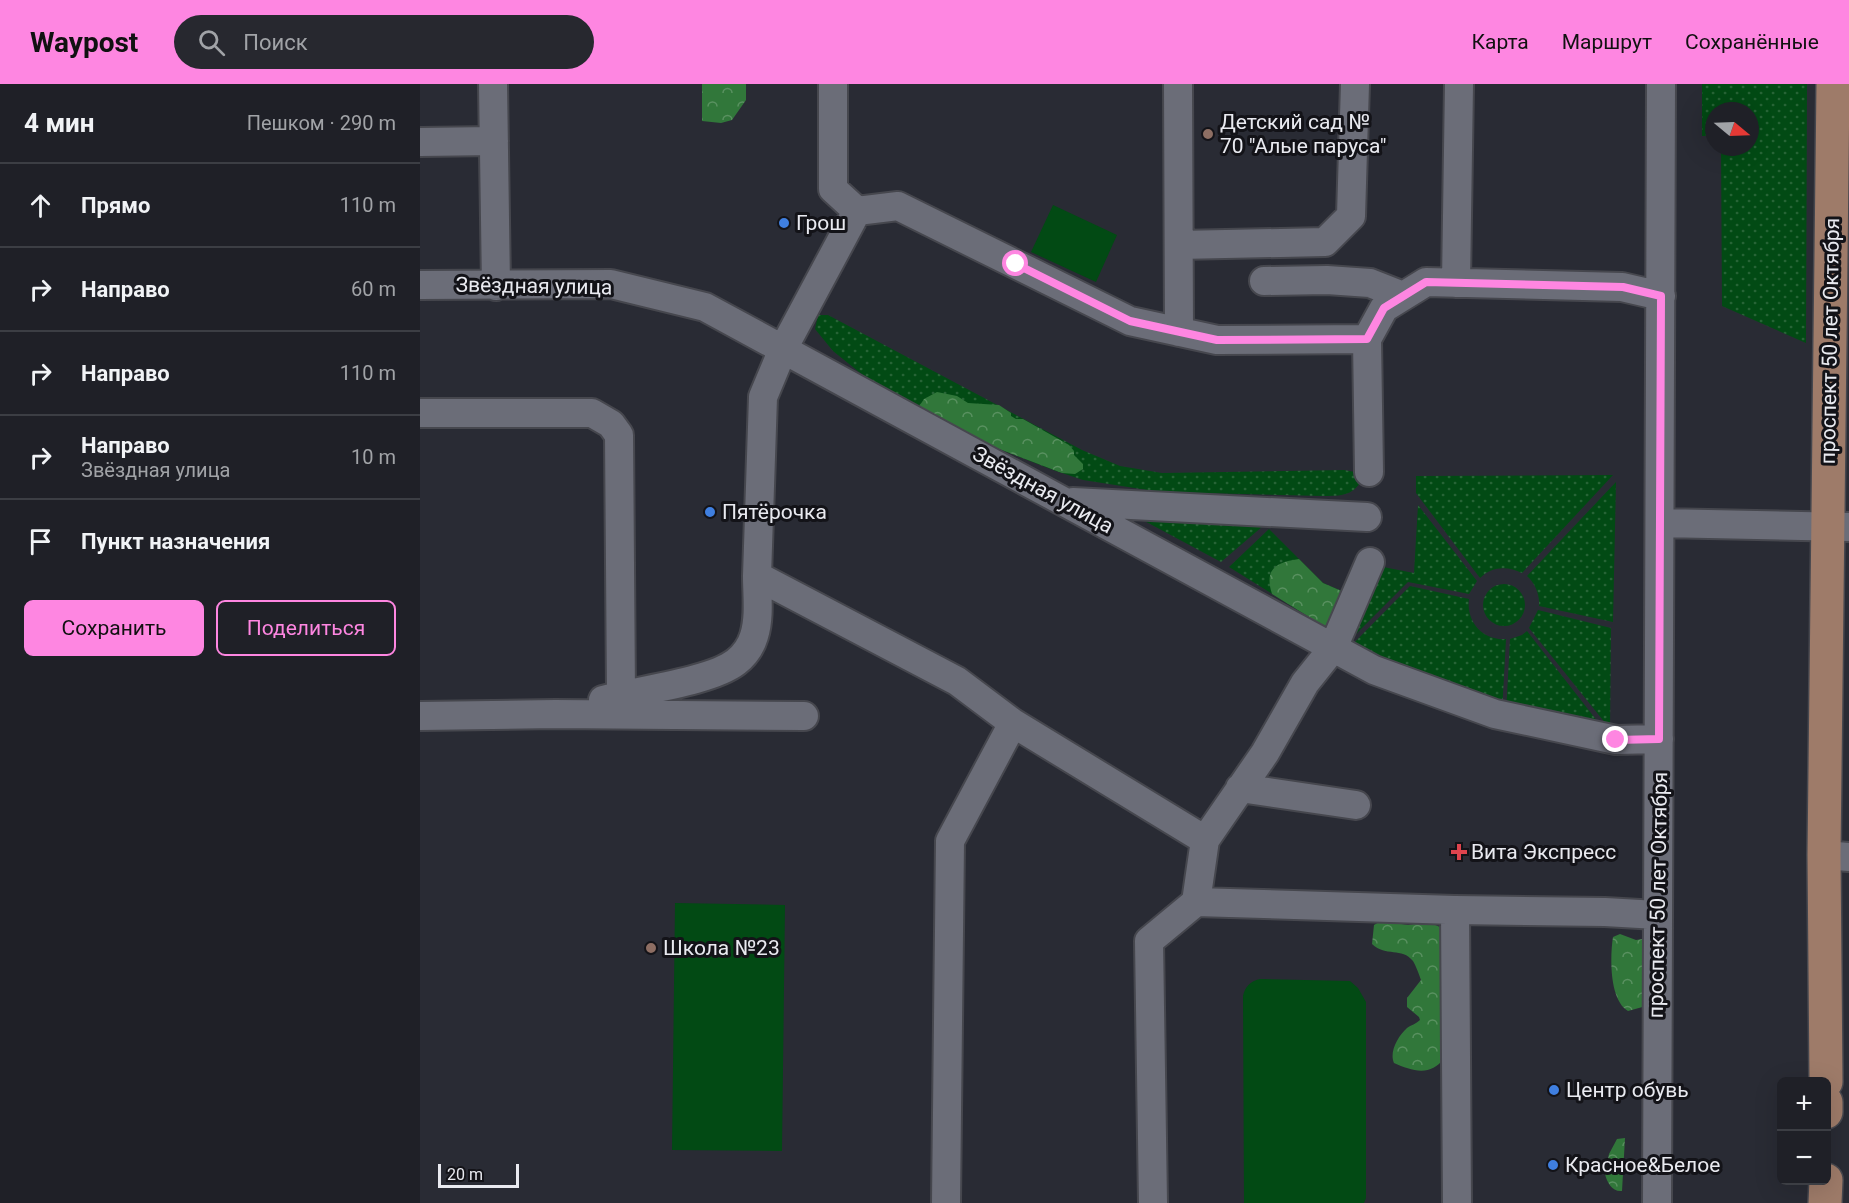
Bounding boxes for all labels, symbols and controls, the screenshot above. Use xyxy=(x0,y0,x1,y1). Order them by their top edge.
search box xyxy=(174,15,594,69)
text: Waypost xyxy=(30,26,138,59)
icon: search xyxy=(195,26,228,59)
text: Поиск xyxy=(243,30,308,55)
text: Карта xyxy=(1472,30,1529,54)
text: Маршрут xyxy=(1562,30,1652,54)
text: Сохранённые xyxy=(1685,30,1819,54)
north arrow xyxy=(1705,102,1759,156)
text: 4 мин xyxy=(24,108,95,138)
place label: Детский сад № 70 "Алые паруса" xyxy=(1220,110,1386,158)
text: Пешком · 290 m xyxy=(247,111,396,135)
marker: Детский сад № 70 "Алые паруса" xyxy=(1201,127,1215,141)
icon: ahead xyxy=(24,189,57,222)
text: Прямо xyxy=(81,193,150,218)
text: 110 m xyxy=(340,193,396,217)
place label: Грош xyxy=(796,211,846,235)
marker: Грош xyxy=(777,216,791,230)
street label: проспект 50 лет Октября xyxy=(1816,218,1844,464)
route start xyxy=(1002,250,1028,276)
icon: right xyxy=(24,273,57,306)
street label: Звёздная улица xyxy=(455,273,613,299)
text: Направо xyxy=(81,277,170,302)
text: 60 m xyxy=(351,277,396,301)
icon: right xyxy=(24,357,57,390)
text: Направо xyxy=(81,361,170,386)
text: 110 m xyxy=(340,361,396,385)
text: Направо xyxy=(81,433,170,458)
icon: right xyxy=(24,441,57,474)
street label: Звёздная улица xyxy=(969,441,1117,539)
text: 10 m xyxy=(351,445,396,469)
text: Звёздная улица xyxy=(81,458,230,482)
place label: Пятёрочка xyxy=(722,500,827,524)
marker: Пятёрочка xyxy=(703,505,717,519)
icon: arrive xyxy=(24,525,57,558)
text: Пункт назначения xyxy=(81,529,270,554)
button: Сохранить xyxy=(24,600,204,656)
button: Поделиться xyxy=(216,600,396,656)
route end xyxy=(1602,726,1628,752)
street label: проспект 50 лет Октября xyxy=(1644,772,1672,1018)
place label: Вита Экспресс xyxy=(1471,840,1616,864)
marker: Вита Экспресс xyxy=(1452,845,1466,859)
place label: Школа №23 xyxy=(663,936,780,960)
marker: Школа №23 xyxy=(644,941,658,955)
map controls xyxy=(1777,1077,1831,1185)
button: + xyxy=(1777,1077,1831,1131)
place label: Центр обувь xyxy=(1566,1078,1689,1102)
marker: Центр обувь xyxy=(1547,1083,1561,1097)
button: − xyxy=(1777,1131,1831,1185)
place label: Красное&Белое xyxy=(1565,1153,1720,1177)
marker: Красное&Белое xyxy=(1546,1158,1560,1172)
scale bar xyxy=(438,1161,519,1188)
text: 20 m xyxy=(447,1165,483,1184)

